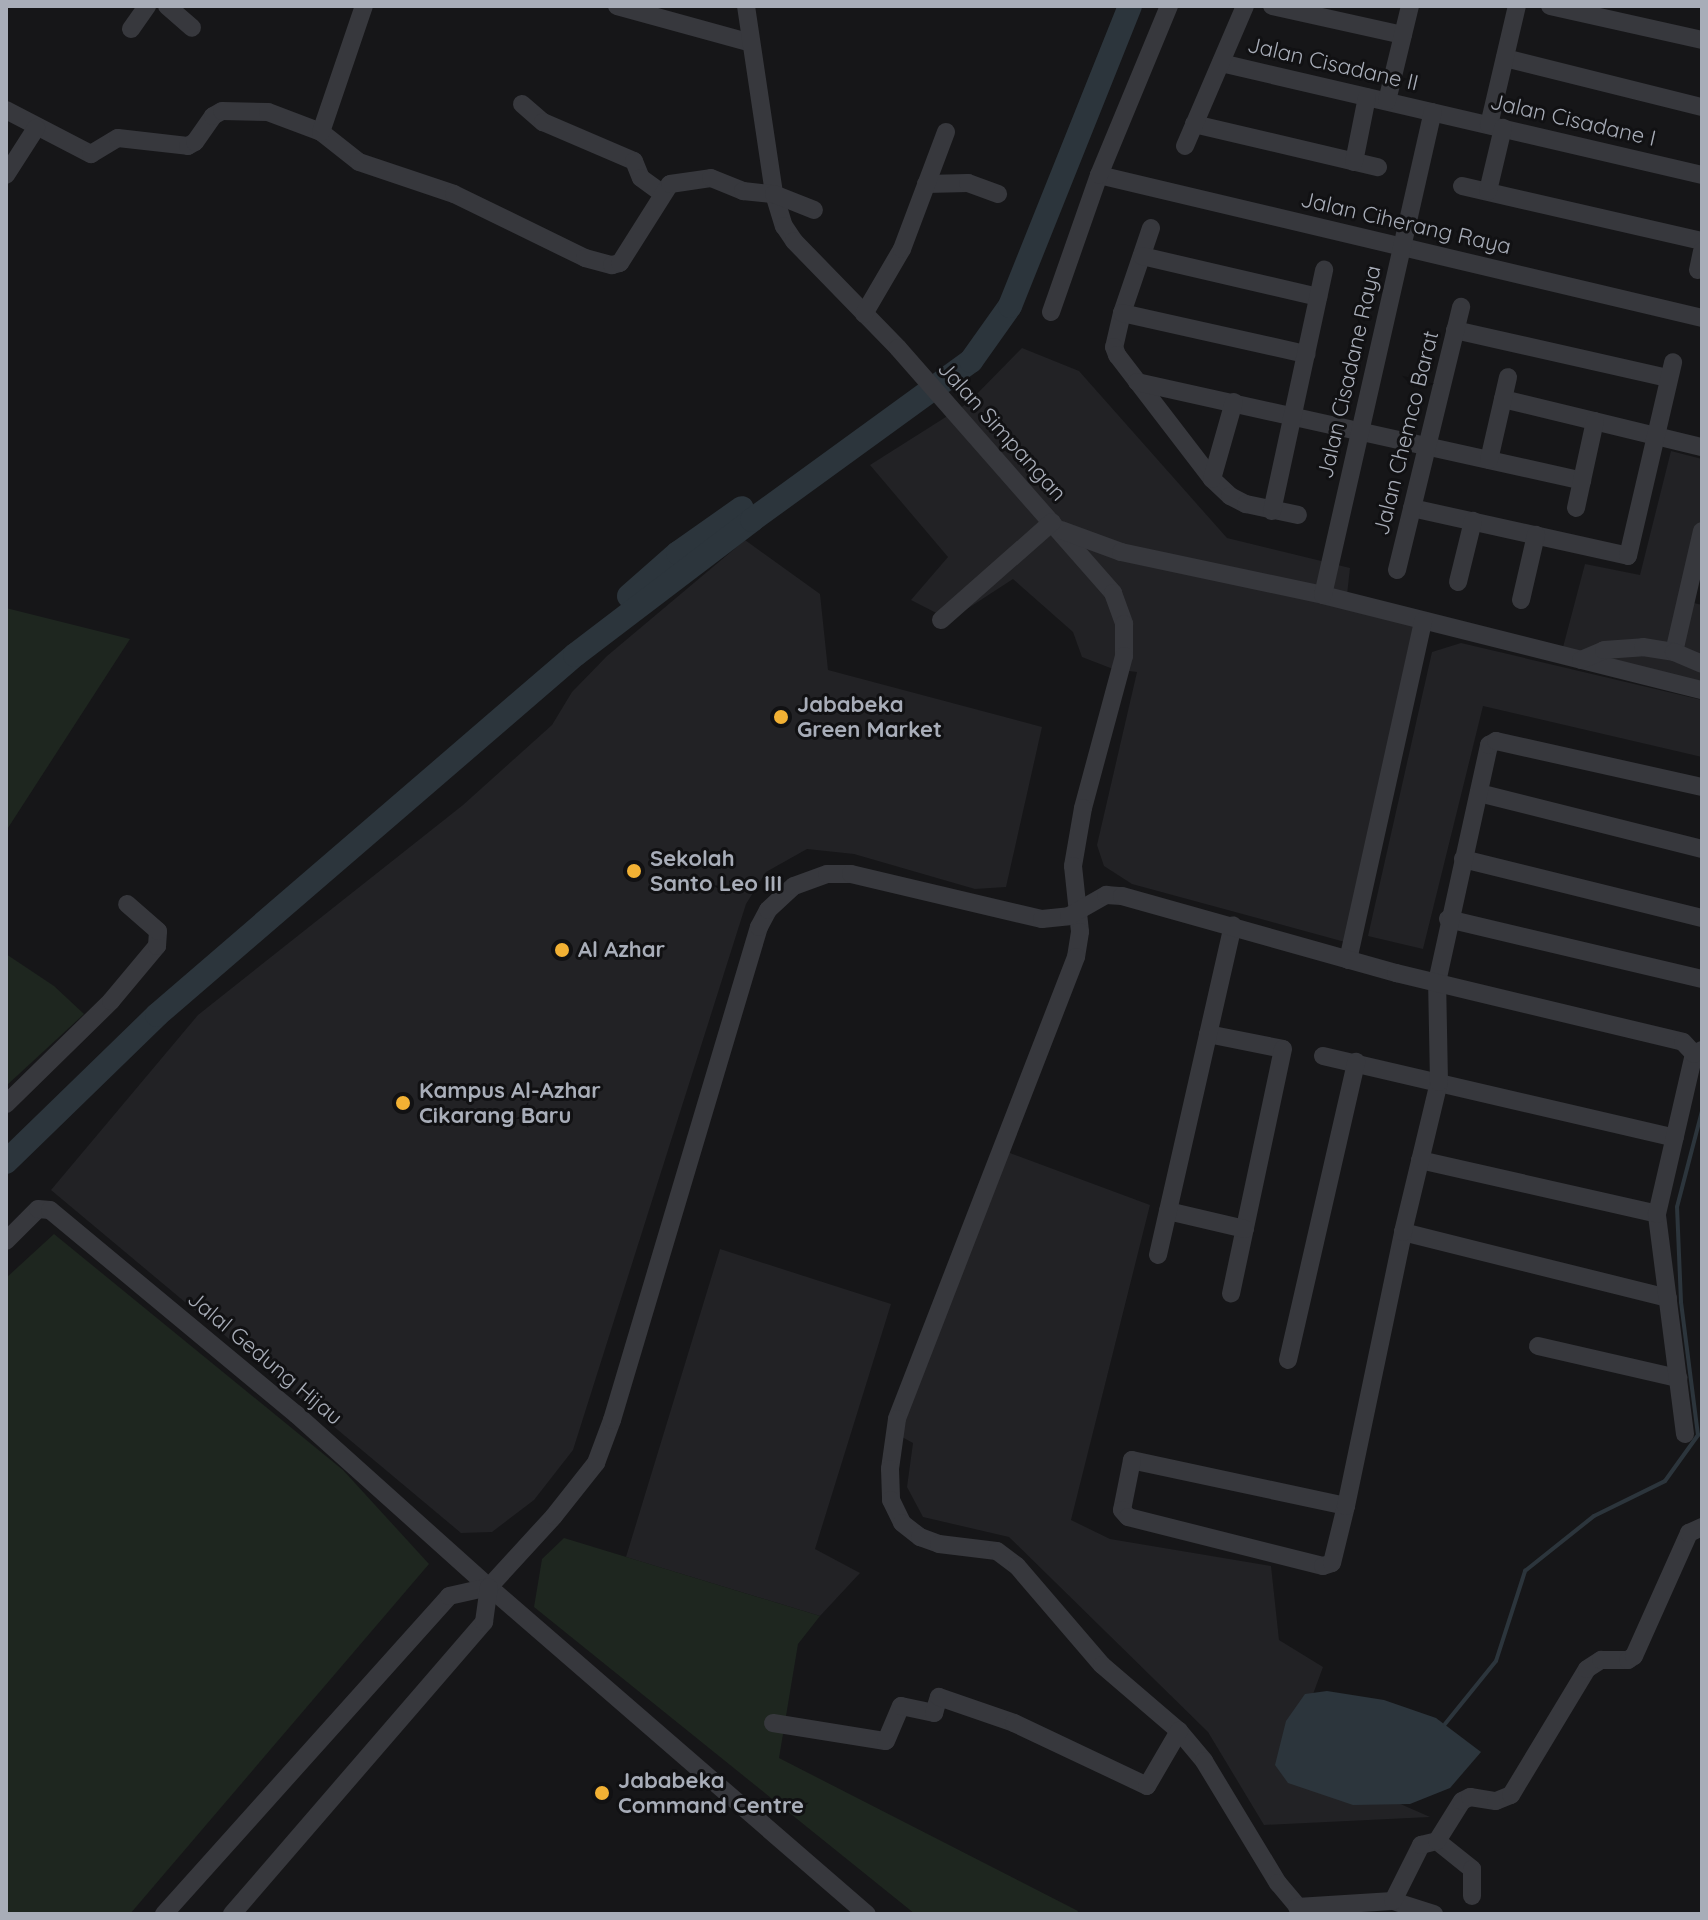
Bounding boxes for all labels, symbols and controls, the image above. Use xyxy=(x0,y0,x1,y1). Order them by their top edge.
street label: Jalan Cisadane II xyxy=(1245,31,1421,97)
street label: Jalan Cisadane I xyxy=(1488,88,1658,152)
street label: Jalan Ciherang Raya xyxy=(1298,186,1514,260)
street label: Jalan Cisadane Raya xyxy=(1312,263,1386,481)
street label: Jalan Chemco Barat xyxy=(1368,328,1444,538)
street label: Jalan Simpangan xyxy=(932,356,1072,506)
place label: Jababeka Green Market xyxy=(797,691,942,742)
marker: Jababeka Green Market xyxy=(772,708,790,726)
place label: Sekolah Santo Leo III xyxy=(650,845,782,896)
marker: Sekolah Santo Leo III xyxy=(625,862,643,880)
place label: Al Azhar xyxy=(578,937,665,963)
marker: Al Azhar xyxy=(553,941,571,959)
place label: Kampus Al-Azhar Cikarang Baru xyxy=(419,1077,601,1128)
marker: Kampus Al-Azhar Cikarang Baru xyxy=(394,1094,412,1112)
street label: Jalal Gedung Hijau xyxy=(182,1286,348,1430)
place label: Jababeka Command Centre xyxy=(618,1767,804,1818)
marker: Jababeka Command Centre xyxy=(593,1784,611,1802)

